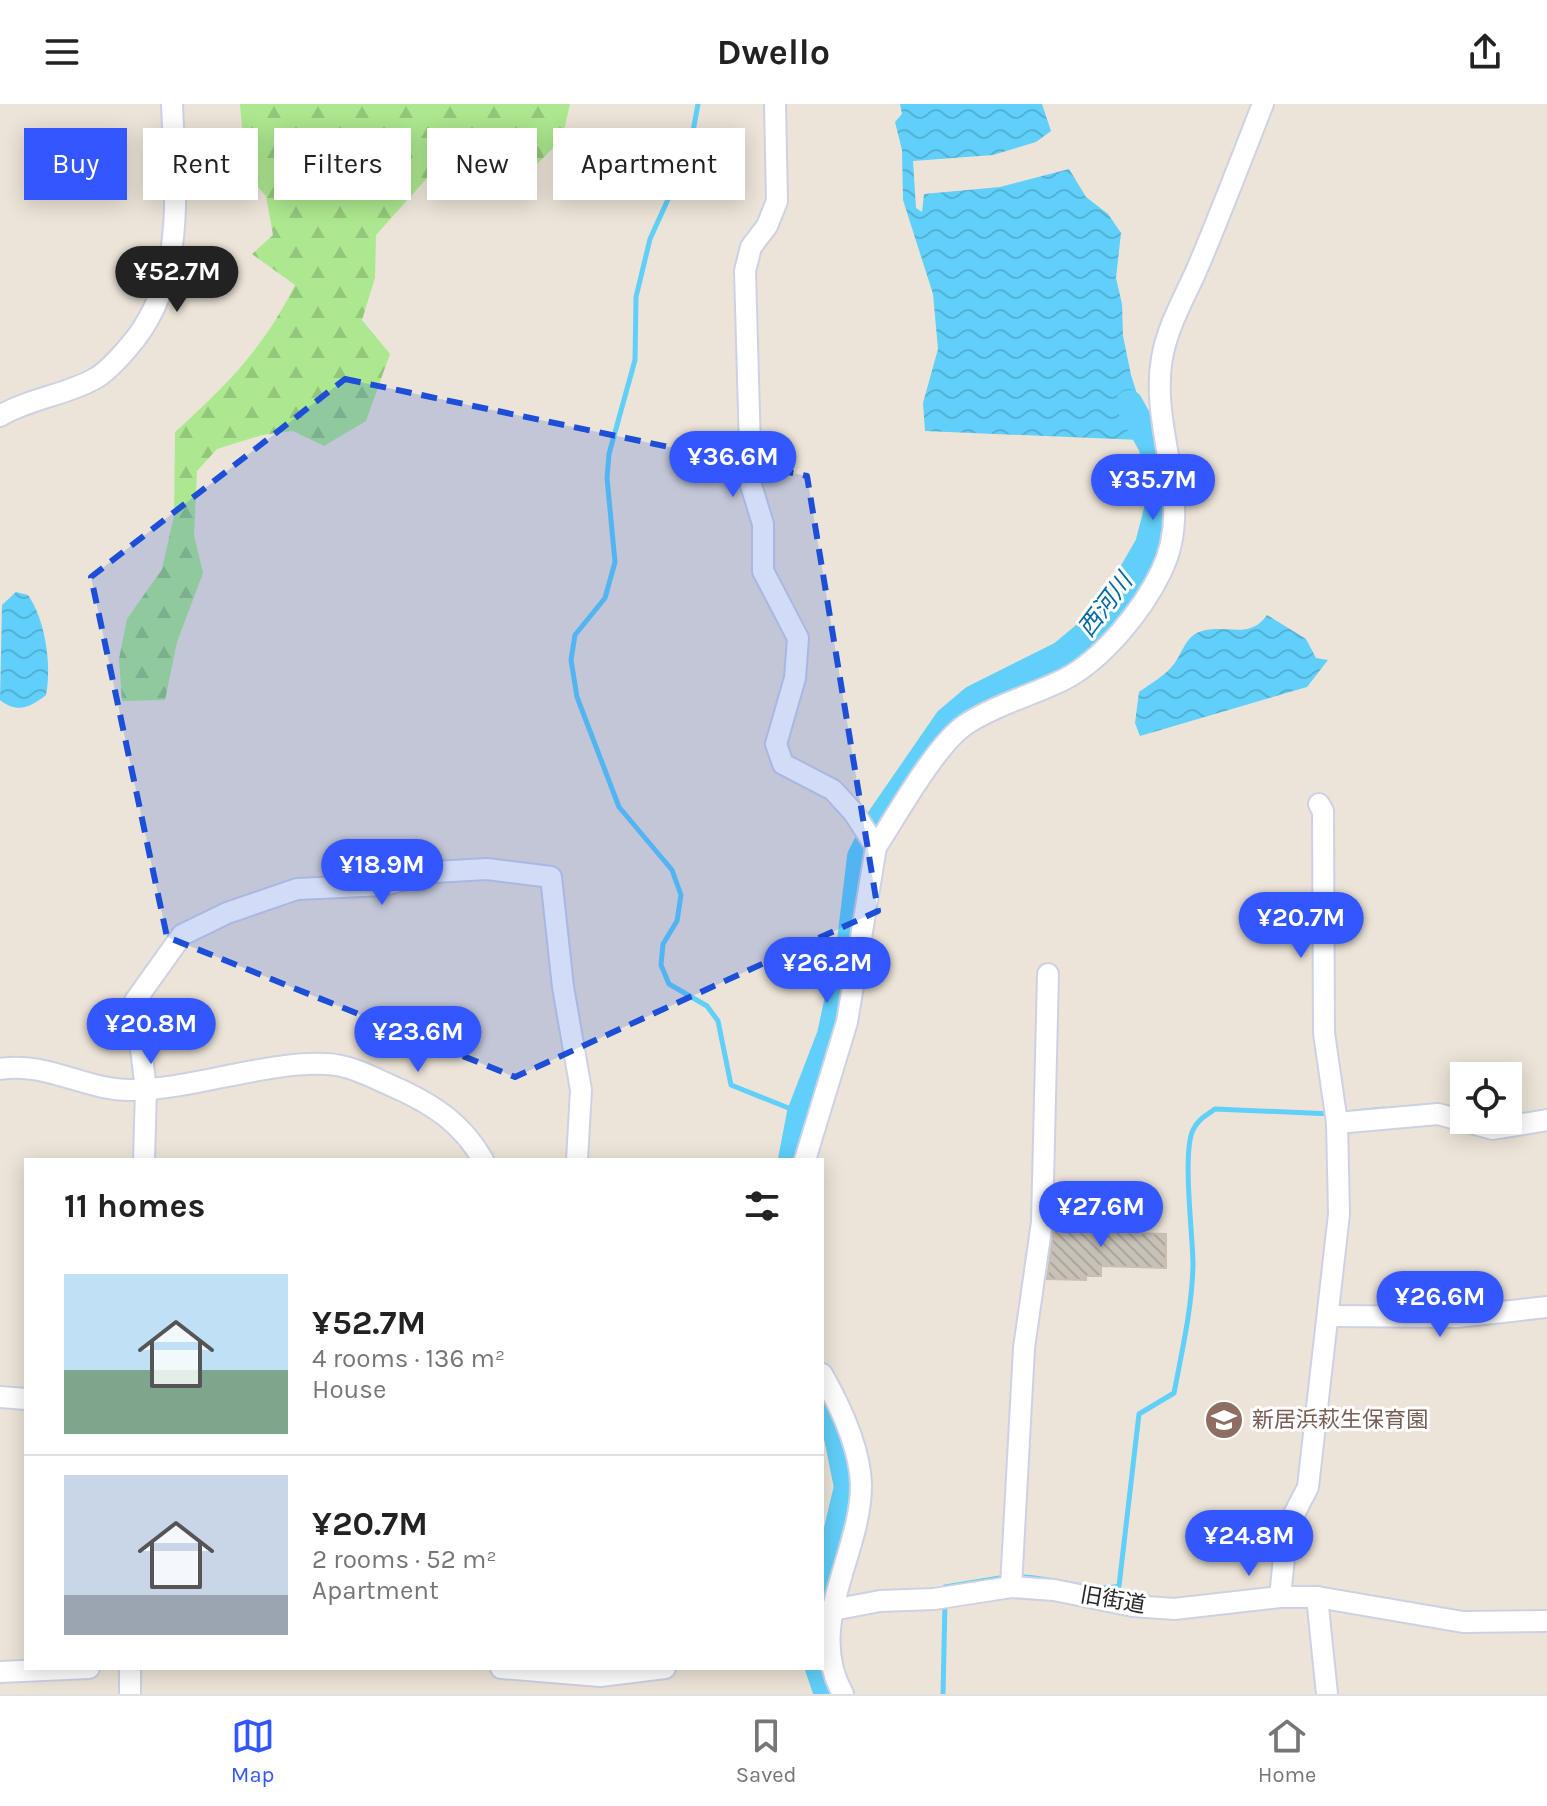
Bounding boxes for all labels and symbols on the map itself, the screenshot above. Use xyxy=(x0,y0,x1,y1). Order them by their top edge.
pin: ¥52.7M xyxy=(112,246,242,314)
pin: ¥36.6M xyxy=(668,431,798,499)
pin: ¥35.7M xyxy=(1088,454,1218,522)
water label: 西河川 xyxy=(1072,565,1140,642)
pin: ¥18.9M xyxy=(317,839,447,907)
pin: ¥20.7M xyxy=(1236,892,1366,960)
pin: ¥26.2M xyxy=(762,937,892,1005)
pin: ¥20.8M xyxy=(86,998,216,1066)
pin: ¥23.6M xyxy=(353,1006,483,1074)
pin: ¥27.6M xyxy=(1036,1181,1166,1249)
pin: ¥26.6M xyxy=(1375,1271,1505,1339)
school or university icon: 新居浜萩生保育園 xyxy=(1203,1399,1245,1441)
place label: 新居浜萩生保育園 xyxy=(1252,1407,1428,1433)
pin: ¥24.8M xyxy=(1184,1510,1314,1578)
street label: 旧街道 xyxy=(1078,1581,1148,1619)

